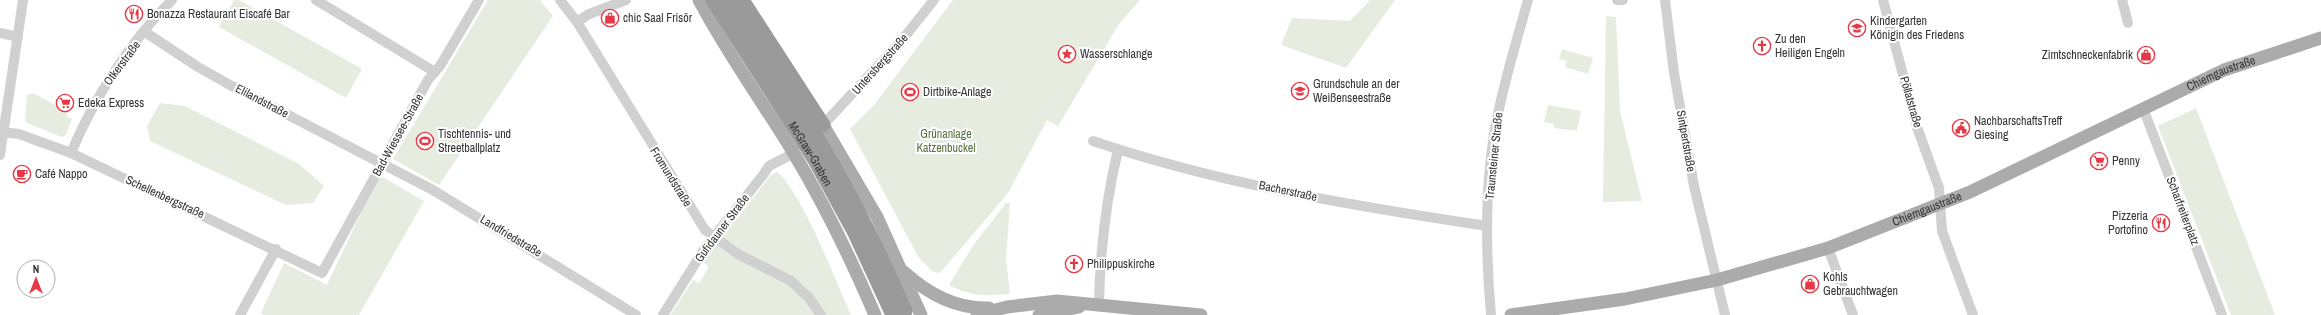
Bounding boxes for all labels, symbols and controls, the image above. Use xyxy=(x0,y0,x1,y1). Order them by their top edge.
restaurant icon: Bonazza Restaurant Eiscafé Bar xyxy=(124,4,144,24)
place label: Bonazza Restaurant Eiscafé Bar xyxy=(147,6,290,22)
shop icon: chic Saal Frisör xyxy=(600,8,620,28)
place label: chic Saal Frisör xyxy=(623,10,693,26)
place label: Kindergarten Königin des Friedens xyxy=(1870,13,1964,43)
school or university icon: Kindergarten Königin des Friedens xyxy=(1847,18,1867,38)
street label: Untersbergstraße xyxy=(848,30,912,98)
place label: Zu den Heiligen Engeln xyxy=(1775,31,1845,61)
church icon: Zu den Heiligen Engeln xyxy=(1752,36,1772,56)
street label: Otkerstraße xyxy=(100,37,144,89)
place icon: Wasserschlange xyxy=(1057,44,1077,64)
shop icon: Zimtschneckenfabrik xyxy=(2136,45,2156,65)
place label: Wasserschlange xyxy=(1080,46,1152,62)
place label: Zimtschneckenfabrik xyxy=(2042,47,2133,63)
street label: Chiemgaustraße xyxy=(2184,52,2258,95)
street label: Pöllatstraße xyxy=(1896,75,1926,129)
place label: Grundschule an der Weißenseestraße xyxy=(1313,76,1400,106)
street label: Elilandstraße xyxy=(233,80,291,122)
school or university icon: Grundschule an der Weißenseestraße xyxy=(1290,81,1310,101)
sports icon: Dirtbike-Anlage xyxy=(900,82,920,102)
place label: Dirtbike-Anlage xyxy=(923,84,991,100)
street label: Bad-Wiessee-Straße xyxy=(369,91,427,179)
supermarket icon: Edeka Express xyxy=(55,93,75,113)
place label: Edeka Express xyxy=(78,95,144,111)
street label: Sintpertstraße xyxy=(1673,109,1699,173)
street label: Traunsteiner Straße xyxy=(1481,112,1507,200)
place label: NachbarschaftsTreff Giesing xyxy=(1974,113,2063,143)
street label: McGraw-Graben xyxy=(785,118,836,189)
public building icon: NachbarschaftsTreff Giesing xyxy=(1951,118,1971,138)
place label: Tischtennis- und Streetballplatz xyxy=(438,126,511,156)
park label: Grünanlage Katzenbuckel xyxy=(916,126,976,156)
sports icon: Tischtennis- und Streetballplatz xyxy=(415,131,435,151)
street label: Fromundstraße xyxy=(646,144,696,210)
supermarket icon: Penny xyxy=(2089,151,2109,171)
place label: Penny xyxy=(2112,153,2140,169)
cafe icon: Café Nappo xyxy=(12,164,32,184)
place label: Café Nappo xyxy=(35,166,88,182)
street label: Schellenbergstraße xyxy=(123,172,207,222)
street label: Scharfreiterplatz xyxy=(2163,174,2203,248)
street label: Bacherstraße xyxy=(1257,177,1319,205)
street label: Chiemgaustraße xyxy=(1890,188,1964,230)
street label: Gufidauner Straße xyxy=(691,191,753,265)
place label: Pizzeria Portofino xyxy=(2108,208,2149,238)
street label: Landfriedstraße xyxy=(477,211,545,261)
restaurant icon: Pizzeria Portofino xyxy=(2151,213,2171,233)
church icon: Philippuskirche xyxy=(1064,254,1084,274)
place label: Philippuskirche xyxy=(1087,256,1155,272)
north arrow xyxy=(16,259,56,299)
text: N xyxy=(33,262,39,276)
place label: Kohls Gebrauchtwagen xyxy=(1823,269,1898,299)
shop icon: Kohls Gebrauchtwagen xyxy=(1800,274,1820,294)

